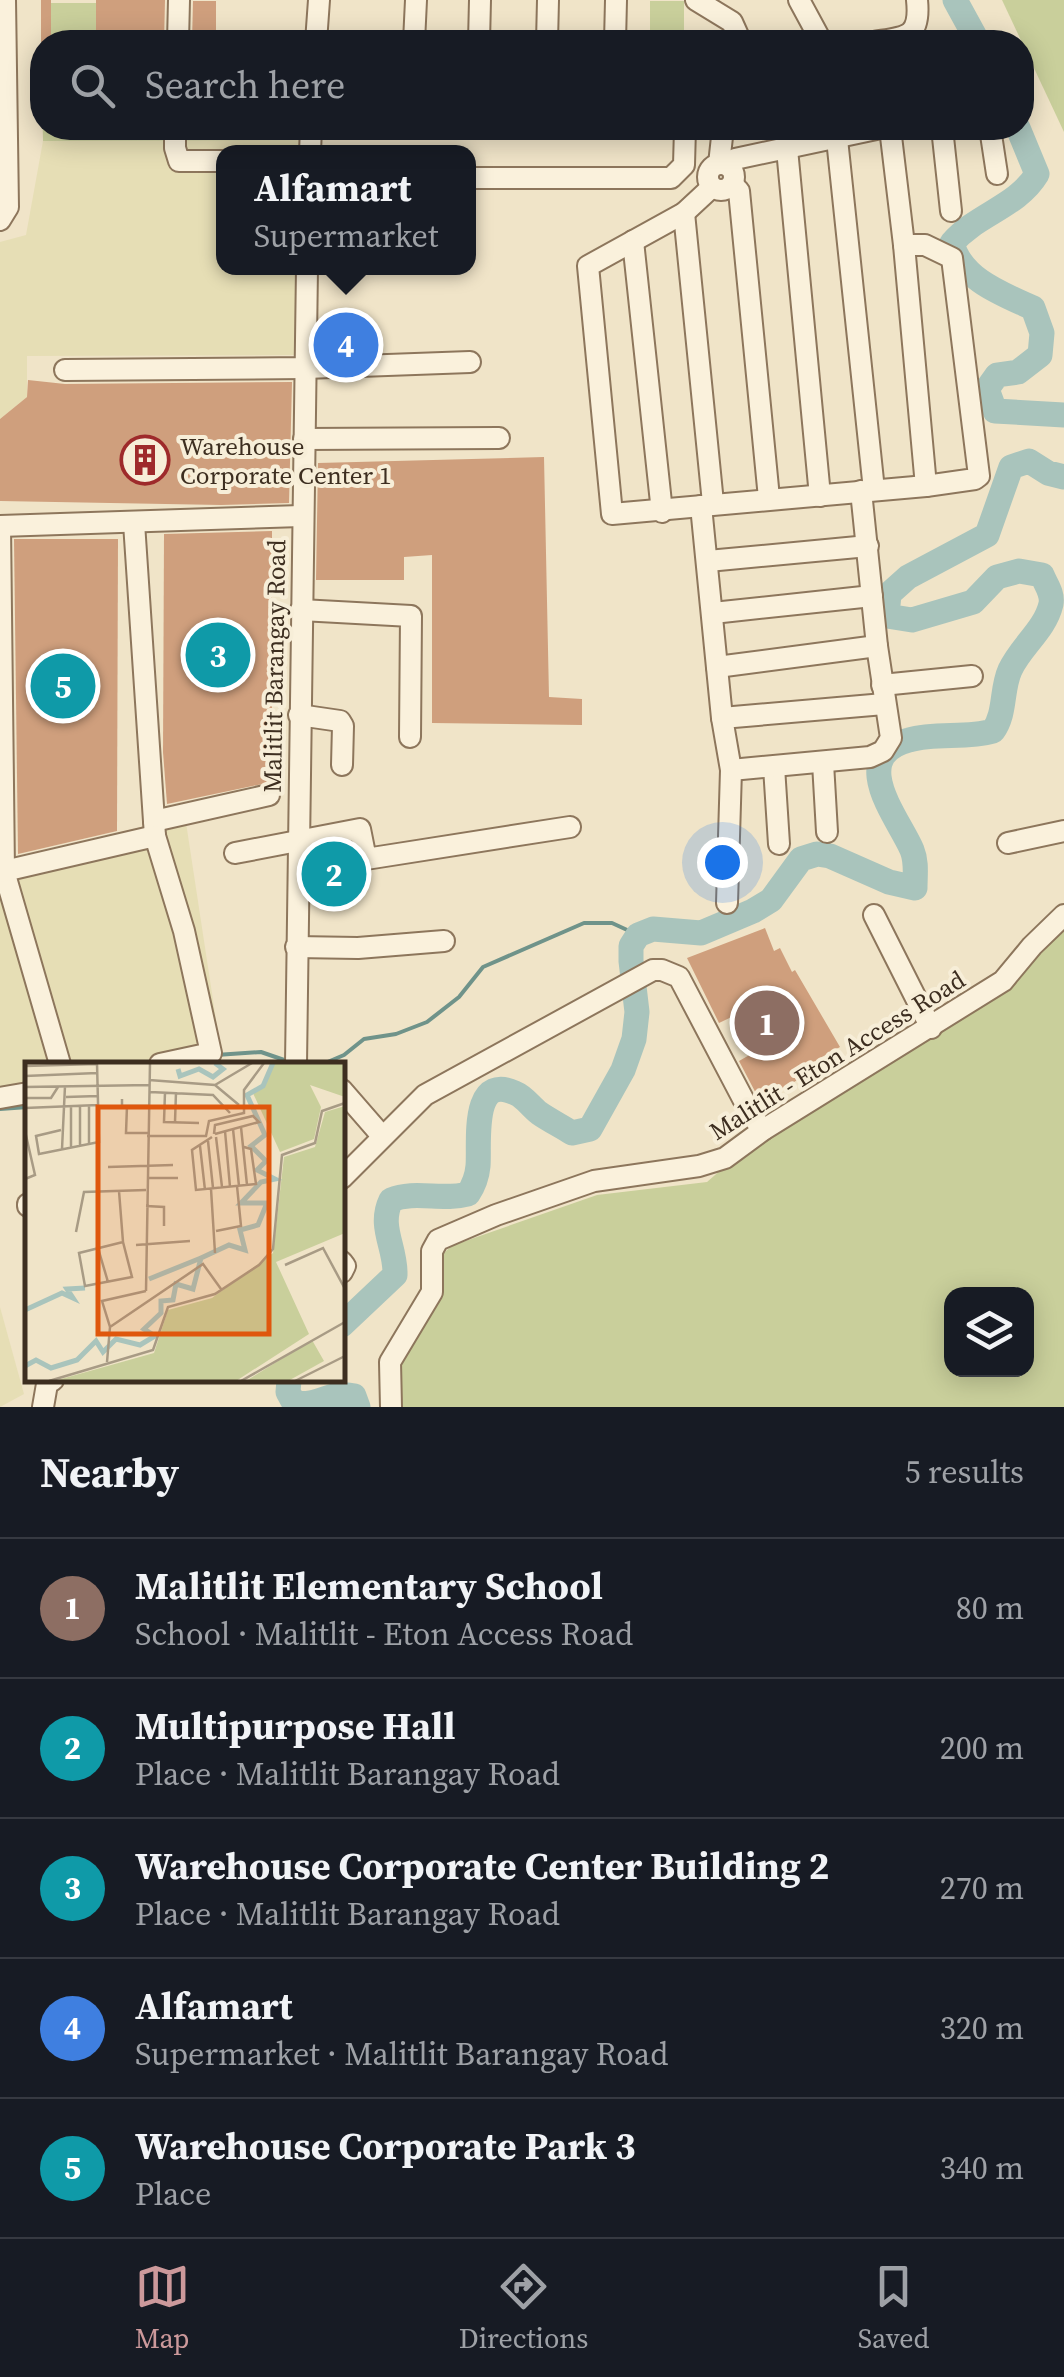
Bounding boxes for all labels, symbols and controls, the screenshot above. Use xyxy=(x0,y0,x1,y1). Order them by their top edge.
search box xyxy=(30,30,1034,140)
icon: search xyxy=(65,58,120,113)
text: Search here xyxy=(145,59,345,111)
popup xyxy=(216,145,476,275)
text: Alfamart xyxy=(254,162,411,214)
text: Supermarket xyxy=(254,214,438,258)
pin: 4 xyxy=(314,308,378,382)
place label: Warehouse Corporate Center 1 xyxy=(180,429,391,492)
building icon: Warehouse Corporate Center 1 xyxy=(119,434,171,486)
street label: Malitlit Barangay Road xyxy=(255,539,293,793)
pin: 3 xyxy=(186,618,250,692)
pin: 5 xyxy=(30,648,96,724)
pin: 2 xyxy=(302,836,366,912)
your location xyxy=(697,837,748,888)
street label: Malitlit - Eton Access Road xyxy=(703,962,971,1148)
pin: 1 xyxy=(734,986,800,1060)
inset map xyxy=(25,1062,345,1382)
map controls xyxy=(944,1287,1034,1377)
button: layers xyxy=(944,1287,1034,1377)
text: Nearby xyxy=(40,1443,179,1501)
text: 5 results xyxy=(905,1450,1024,1494)
text: Malitlit Elementary School xyxy=(135,1560,603,1612)
text: 1 xyxy=(64,1586,81,1630)
text: 80 m xyxy=(956,1586,1024,1630)
text: School · Malitlit - Eton Access Road xyxy=(135,1612,633,1656)
text: Multipurpose Hall xyxy=(135,1700,456,1752)
text: 2 xyxy=(64,1726,81,1770)
text: 200 m xyxy=(940,1726,1024,1770)
text: Place · Malitlit Barangay Road xyxy=(135,1752,560,1796)
text: Warehouse Corporate Center Building 2 xyxy=(135,1840,829,1892)
text: 3 xyxy=(64,1866,81,1910)
text: 270 m xyxy=(940,1866,1024,1910)
text: Place · Malitlit Barangay Road xyxy=(135,1892,560,1936)
text: Alfamart xyxy=(135,1980,293,2032)
text: 4 xyxy=(64,2006,81,2050)
text: 320 m xyxy=(940,2006,1024,2050)
text: Supermarket · Malitlit Barangay Road xyxy=(135,2032,668,2076)
text: Warehouse Corporate Park 3 xyxy=(135,2120,636,2172)
text: 5 xyxy=(64,2146,81,2190)
text: 340 m xyxy=(940,2146,1024,2190)
text: Place xyxy=(135,2172,211,2216)
tab: Map xyxy=(135,2259,190,2357)
tab: Directions xyxy=(459,2259,588,2357)
tab: Saved xyxy=(858,2259,929,2357)

